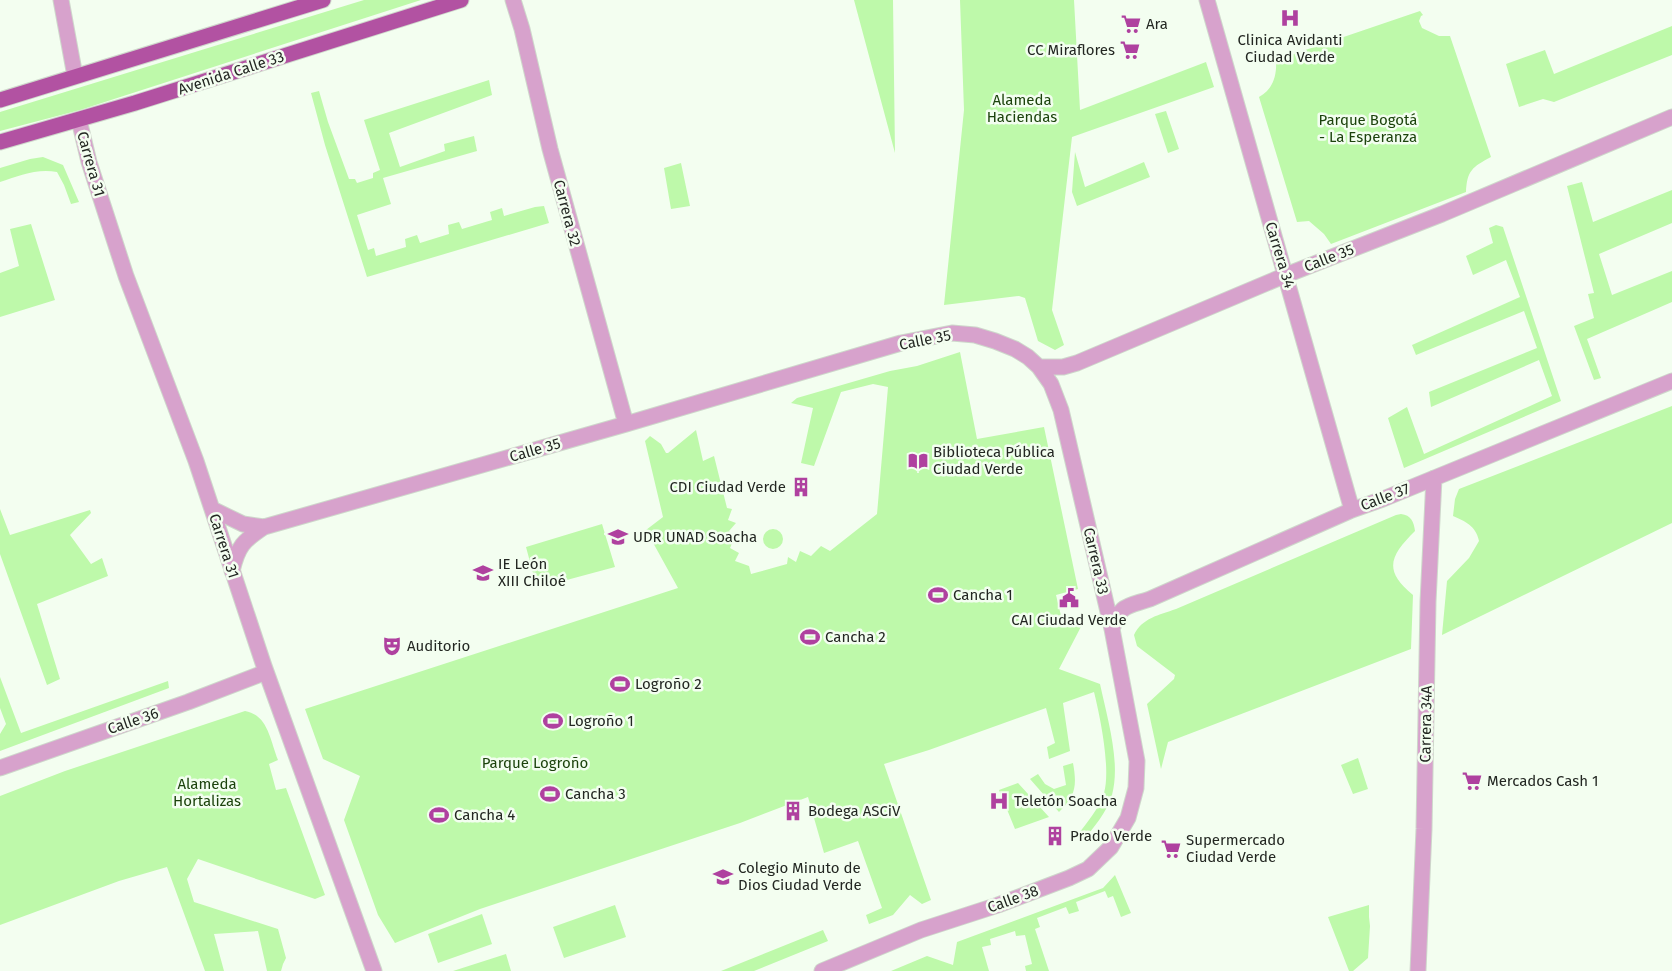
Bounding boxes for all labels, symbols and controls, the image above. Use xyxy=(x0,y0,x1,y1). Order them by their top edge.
hospital icon: Clinica Avidanti Ciudad Verde xyxy=(1279,7,1301,29)
supermarket icon: Ara xyxy=(1120,13,1142,35)
place label: Ara xyxy=(1146,15,1168,33)
place label: Clinica Avidanti Ciudad Verde xyxy=(1238,31,1342,66)
supermarket icon: CC Miraflores xyxy=(1119,39,1141,61)
place label: CC Miraflores xyxy=(1027,41,1115,59)
street label: Avenida Calle 33 xyxy=(176,47,286,99)
park label: Alameda Haciendas xyxy=(987,91,1057,126)
park label: Parque Bogotá - La Esperanza xyxy=(1319,111,1417,146)
street label: Carrera 31 xyxy=(73,129,109,199)
street label: Carrera 32 xyxy=(550,178,584,248)
street label: Carrera 34 xyxy=(1261,220,1299,290)
street label: Calle 35 xyxy=(1301,240,1357,276)
street label: Calle 35 xyxy=(898,326,952,354)
street label: Calle 35 xyxy=(507,434,563,466)
place label: Biblioteca Pública Ciudad Verde xyxy=(933,443,1055,478)
library icon: Biblioteca Pública Ciudad Verde xyxy=(907,450,929,472)
building icon: CDI Ciudad Verde xyxy=(790,476,812,498)
place label: CDI Ciudad Verde xyxy=(669,478,786,496)
street label: Calle 37 xyxy=(1358,479,1412,515)
street label: Carrera 31 xyxy=(205,511,243,581)
school or university icon: UDR UNAD Soacha xyxy=(607,526,629,548)
street label: Carrera 33 xyxy=(1080,526,1112,596)
place label: UDR UNAD Soacha xyxy=(633,528,757,546)
place label: IE León XIII Chiloé xyxy=(498,555,566,590)
school or university icon: IE León XIII Chiloé xyxy=(472,562,494,584)
sports icon: Cancha 1 xyxy=(927,584,949,606)
place label: Cancha 1 xyxy=(953,586,1013,604)
public building icon: CAI Ciudad Verde xyxy=(1058,587,1080,609)
place label: CAI Ciudad Verde xyxy=(1011,611,1127,629)
sports icon: Cancha 2 xyxy=(799,626,821,648)
place label: Cancha 2 xyxy=(825,628,886,646)
theatre icon: Auditorio xyxy=(381,635,403,657)
place label: Auditorio xyxy=(407,637,470,655)
sports icon: Logroño 2 xyxy=(609,673,631,695)
place label: Logroño 2 xyxy=(635,675,702,693)
street label: Carrera 34A xyxy=(1416,685,1436,763)
street label: Calle 36 xyxy=(105,704,161,738)
sports icon: Logroño 1 xyxy=(542,710,564,732)
place label: Logroño 1 xyxy=(568,712,634,730)
park label: Parque Logroño xyxy=(482,754,588,772)
supermarket icon: Mercados Cash 1 xyxy=(1461,770,1483,792)
place label: Mercados Cash 1 xyxy=(1487,772,1599,790)
park label: Alameda Hortalizas xyxy=(173,775,241,810)
sports icon: Cancha 3 xyxy=(539,783,561,805)
place label: Cancha 3 xyxy=(565,785,626,803)
hospital icon: Teletón Soacha xyxy=(988,790,1010,812)
place label: Teletón Soacha xyxy=(1014,792,1117,810)
building icon: Bodega ASCiV xyxy=(782,800,804,822)
place label: Bodega ASCiV xyxy=(808,802,901,820)
sports icon: Cancha 4 xyxy=(428,804,450,826)
place label: Cancha 4 xyxy=(454,806,515,824)
building icon: Prado Verde xyxy=(1044,825,1066,847)
place label: Prado Verde xyxy=(1070,827,1152,845)
place label: Supermercado Ciudad Verde xyxy=(1186,831,1285,866)
supermarket icon: Supermercado Ciudad Verde xyxy=(1160,838,1182,860)
place label: Colegio Minuto de Dios Ciudad Verde xyxy=(738,859,862,894)
school or university icon: Colegio Minuto de Dios Ciudad Verde xyxy=(712,866,734,888)
street label: Calle 38 xyxy=(985,881,1041,917)

